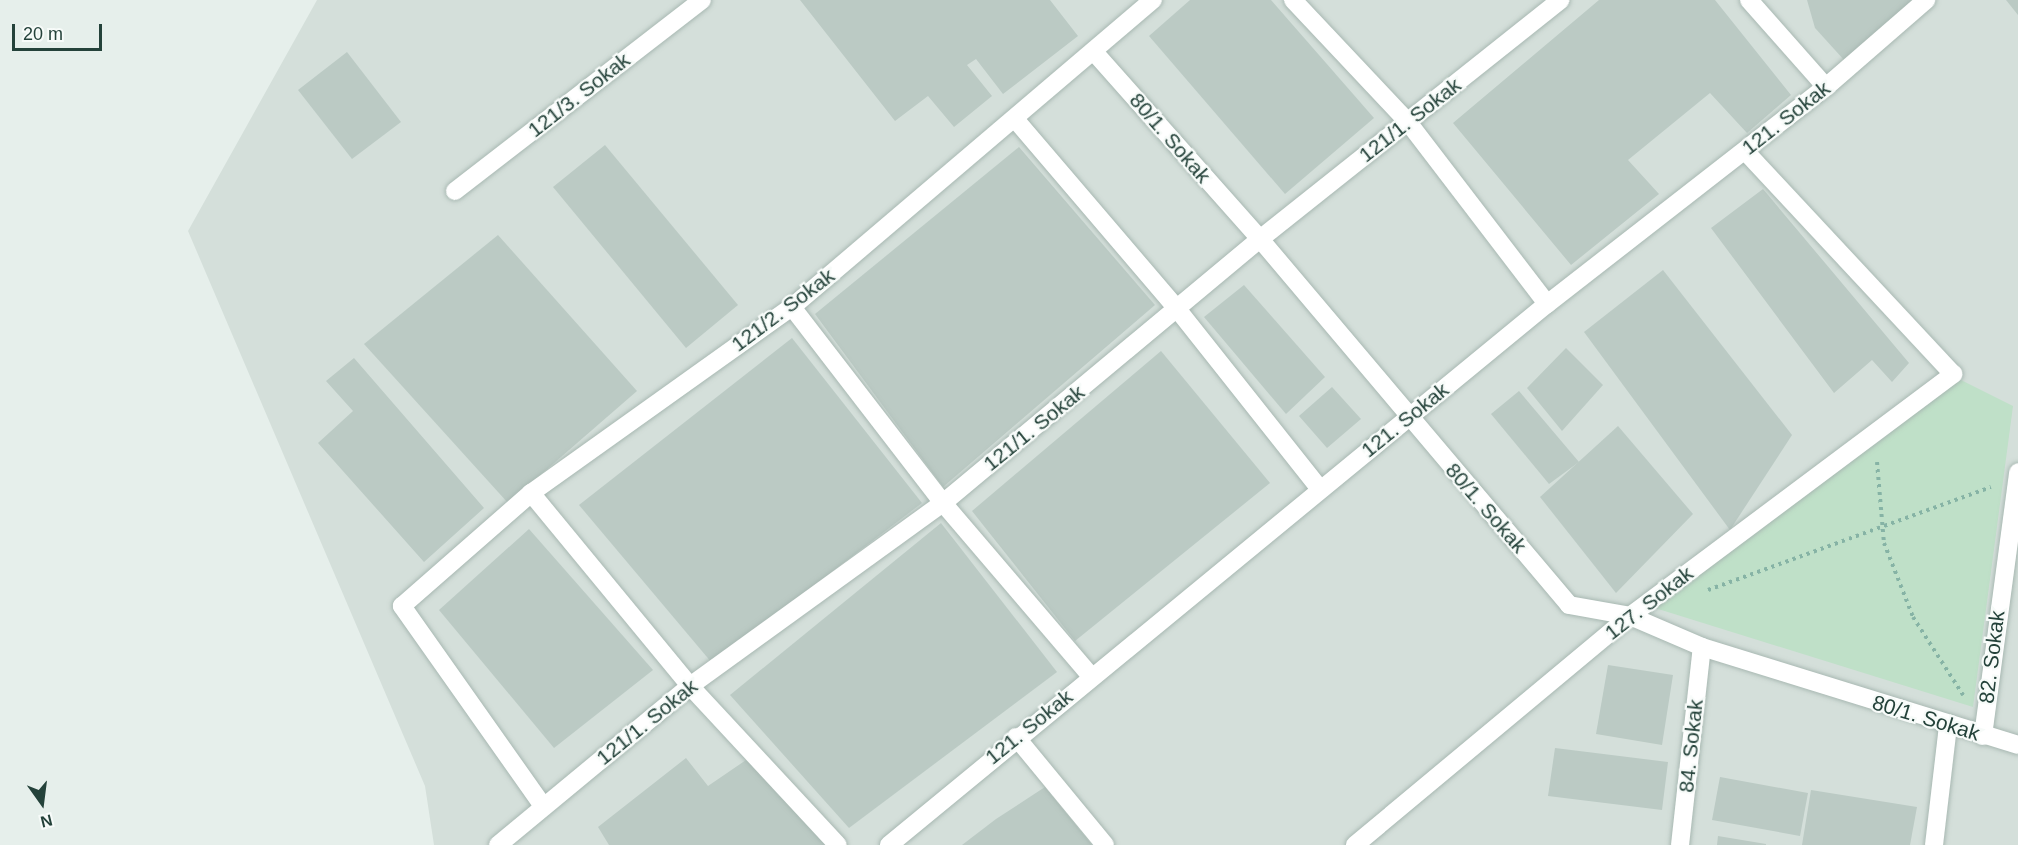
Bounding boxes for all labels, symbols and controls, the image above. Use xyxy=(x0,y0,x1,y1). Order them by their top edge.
scale bar xyxy=(15,12,105,50)
text: 20 m xyxy=(23,24,63,44)
street label: 121/3. Sokak xyxy=(523,47,635,143)
street label: 121/1. Sokak xyxy=(1354,72,1466,168)
street label: 121. Sokak xyxy=(1737,76,1835,160)
street label: 80/1. Sokak xyxy=(1124,88,1216,188)
street label: 121/2. Sokak xyxy=(726,263,840,357)
street label: 121. Sokak xyxy=(1356,377,1454,463)
street label: 121/1. Sokak xyxy=(978,380,1090,476)
street label: 80/1. Sokak xyxy=(1440,458,1532,558)
street label: 127. Sokak xyxy=(1600,561,1698,645)
street label: 82. Sokak xyxy=(1974,609,2010,705)
street label: 121/1. Sokak xyxy=(591,674,703,770)
street label: 121. Sokak xyxy=(980,684,1078,770)
street label: 80/1. Sokak xyxy=(1869,690,1983,746)
street label: 84. Sokak xyxy=(1674,698,1708,794)
north arrow xyxy=(12,773,72,833)
text: N xyxy=(39,811,54,831)

